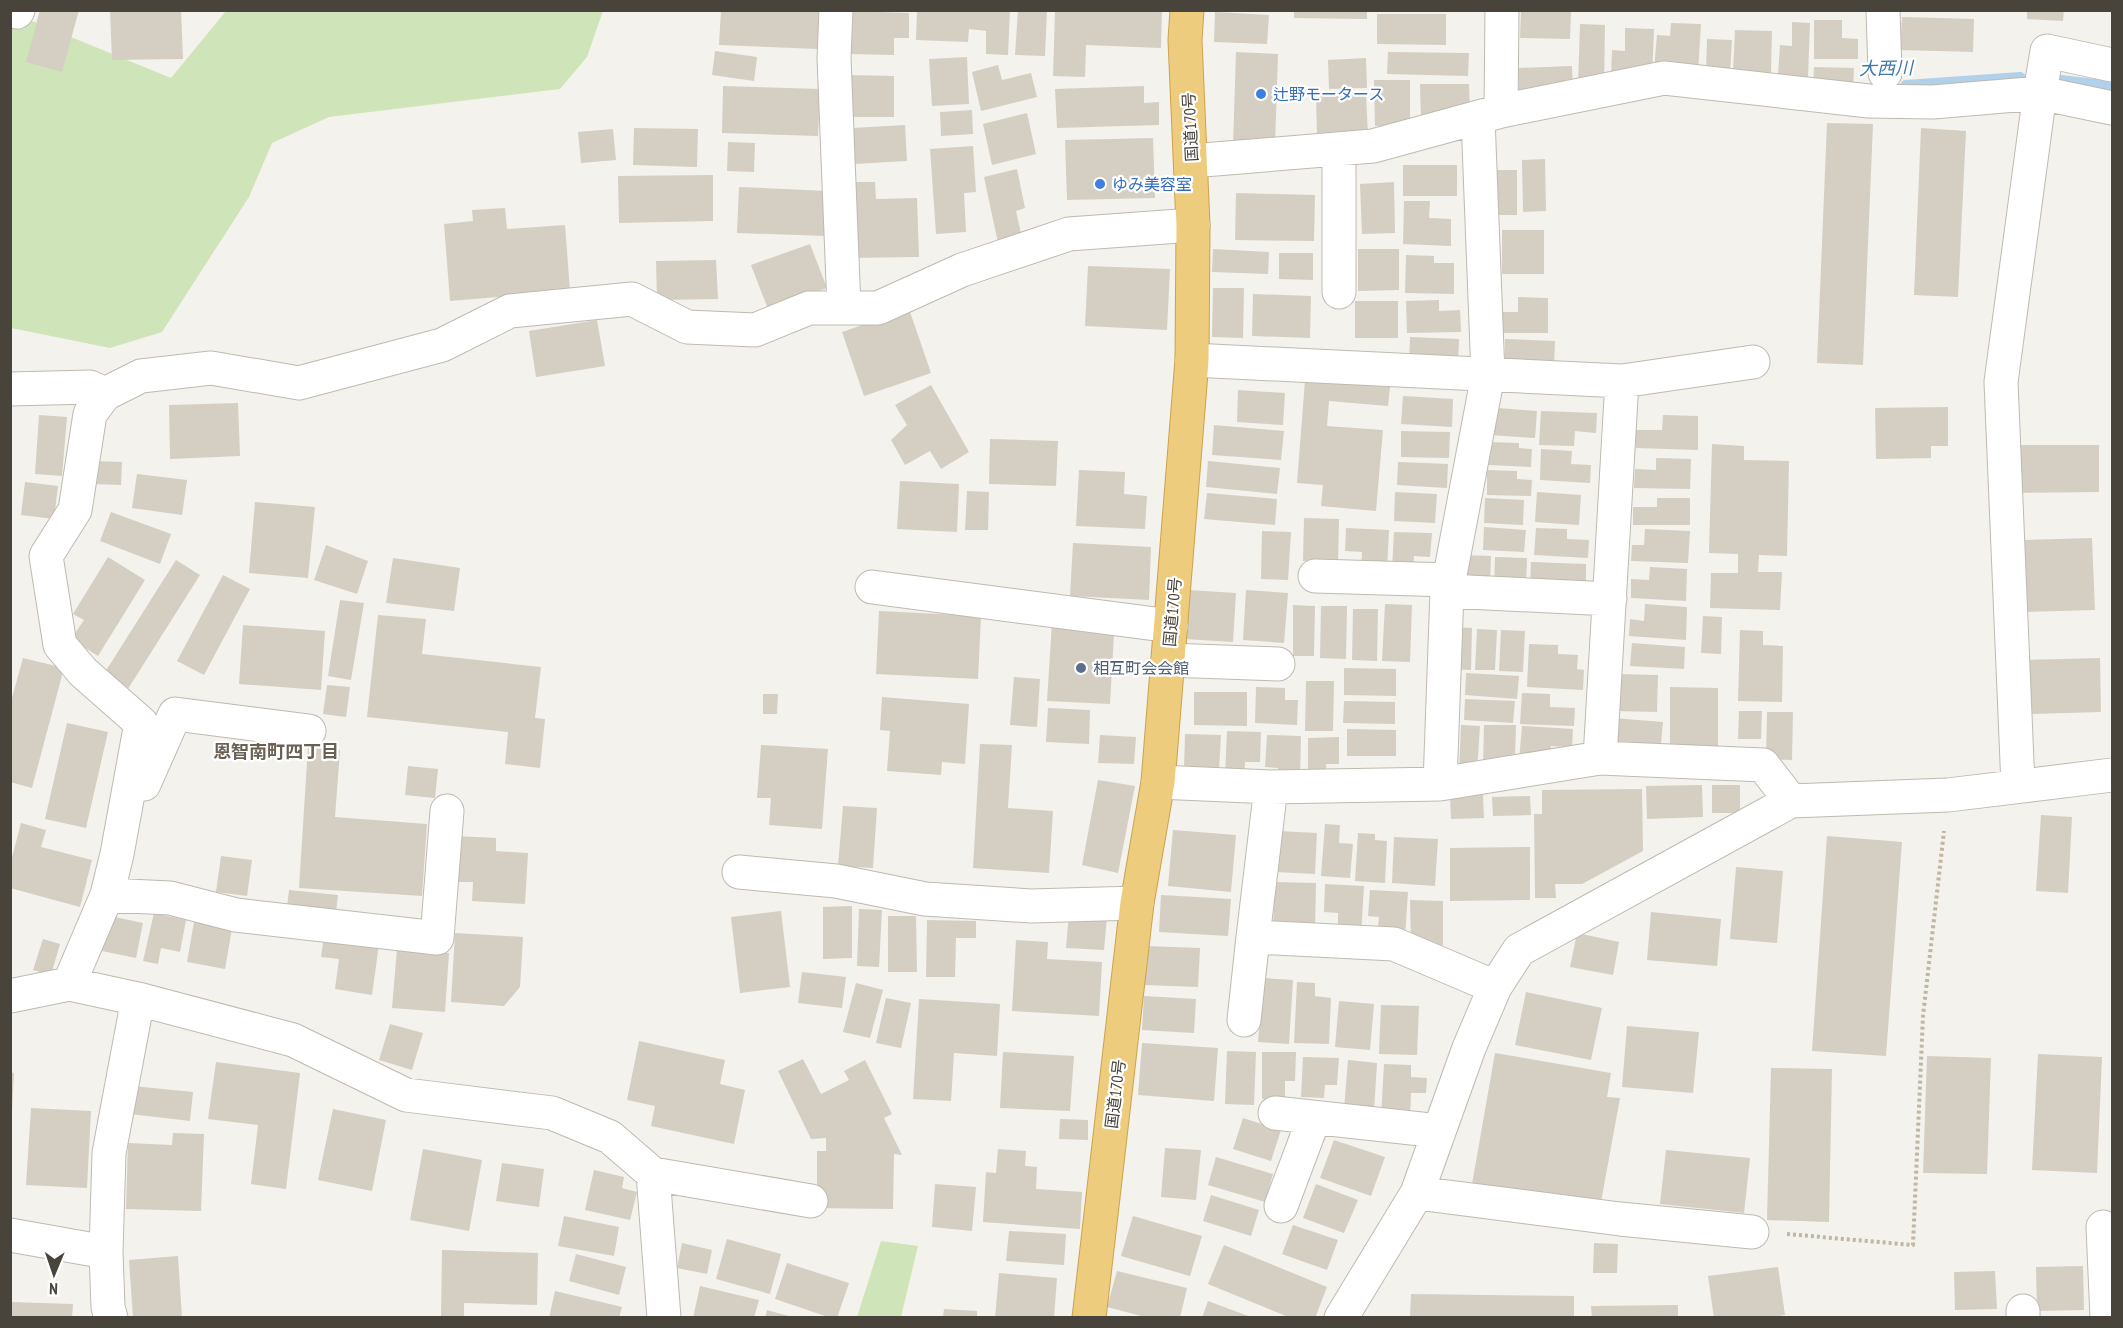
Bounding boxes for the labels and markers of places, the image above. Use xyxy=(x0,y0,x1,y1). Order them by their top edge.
place label: 辻野モータース xyxy=(1273,84,1384,104)
marker: 辻野モータース xyxy=(1254,87,1268,101)
place label: ゆみ美容室 xyxy=(1112,174,1192,194)
marker: ゆみ美容室 xyxy=(1093,177,1107,191)
place label: 相互町会会館 xyxy=(1093,658,1189,678)
marker: 相互町会会館 xyxy=(1074,661,1088,675)

